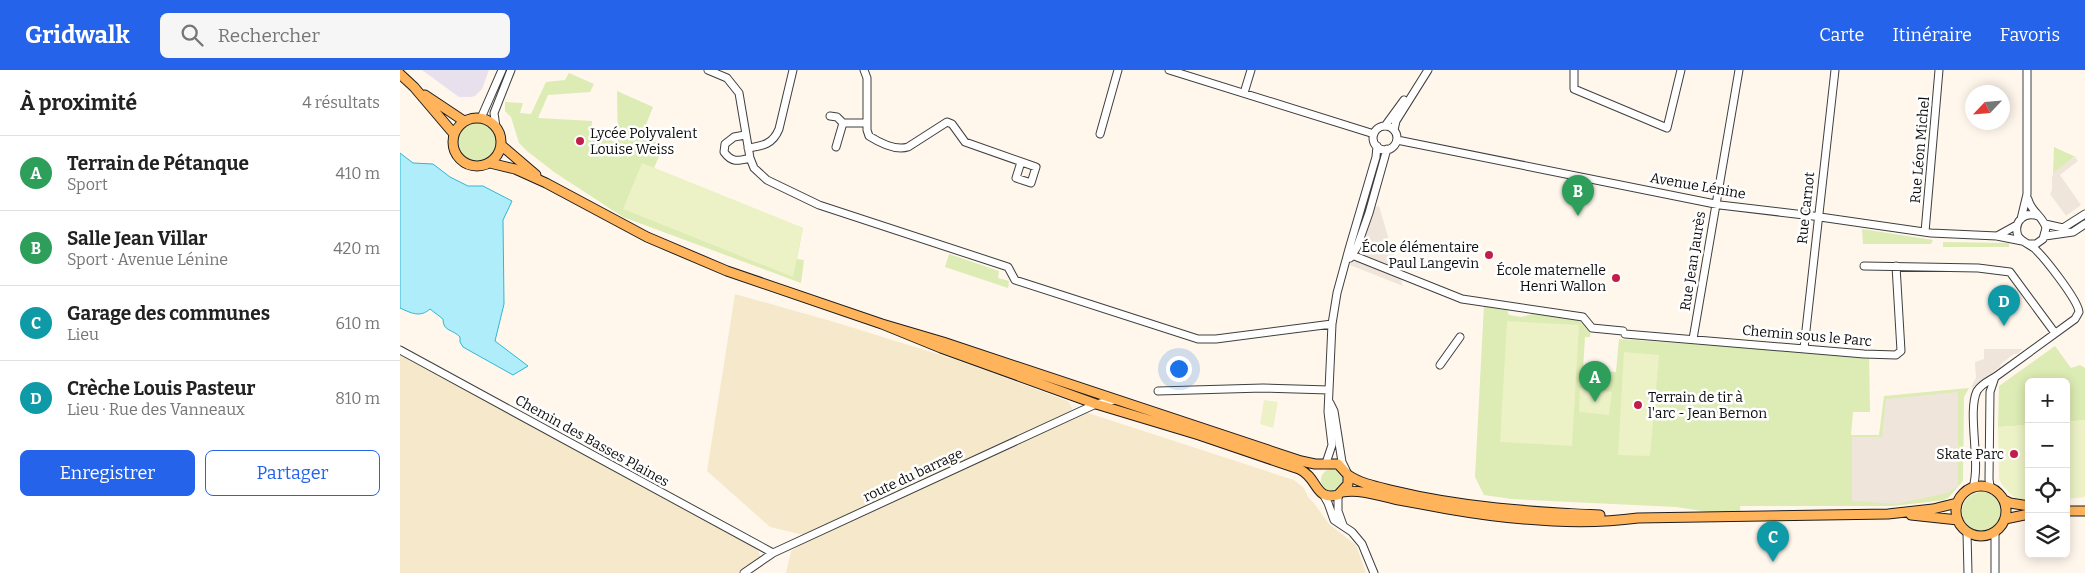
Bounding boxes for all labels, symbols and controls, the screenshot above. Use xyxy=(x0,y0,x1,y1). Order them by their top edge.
search box xyxy=(160,13,510,58)
text: Gridwalk xyxy=(25,21,130,49)
icon: search xyxy=(178,21,206,49)
text: Rechercher xyxy=(218,24,320,47)
text: Carte xyxy=(1819,24,1864,46)
text: Itinéraire xyxy=(1892,24,1972,46)
text: Favoris xyxy=(2000,24,2060,46)
north arrow xyxy=(1965,85,2010,130)
text: À proximité xyxy=(20,90,137,116)
text: 4 résultats xyxy=(302,93,380,112)
street label: Rue Léon Michel xyxy=(1907,96,1933,204)
place label: Lycée Polyvalent Louise Weiss xyxy=(590,125,697,158)
marker: Lycée Polyvalent Louise Weiss xyxy=(574,135,586,147)
text: Terrain de Pétanque xyxy=(67,152,249,175)
text: A xyxy=(30,164,42,183)
text: 410 m xyxy=(335,164,380,183)
street label: Avenue Lénine xyxy=(1649,169,1747,203)
street label: Rue Carnot xyxy=(1794,171,1818,245)
text: Sport xyxy=(67,175,108,194)
pin: B xyxy=(1562,175,1594,216)
street label: Rue Jean Jaurès xyxy=(1677,210,1709,312)
text: Salle Jean Villar xyxy=(67,227,208,250)
place label: École élémentaire Paul Langevin xyxy=(1362,238,1479,272)
text: B xyxy=(31,239,41,258)
text: 420 m xyxy=(333,239,380,258)
marker: École élémentaire Paul Langevin xyxy=(1483,249,1495,261)
text: Sport · Avenue Lénine xyxy=(67,250,228,269)
place label: École maternelle Henri Wallon xyxy=(1496,261,1606,295)
marker: École maternelle Henri Wallon xyxy=(1610,272,1622,284)
pin: D xyxy=(1988,285,2020,326)
text: Garage des communes xyxy=(67,302,270,325)
text: C xyxy=(31,314,41,333)
text: 610 m xyxy=(336,314,380,333)
street label: Chemin sous le Parc xyxy=(1741,322,1873,350)
text: Lieu xyxy=(67,325,99,344)
your location xyxy=(1166,356,1192,382)
pin: A xyxy=(1579,361,1611,402)
text: Crèche Louis Pasteur xyxy=(67,377,255,400)
map controls xyxy=(2025,378,2070,558)
button: + xyxy=(2025,378,2070,423)
text: D xyxy=(30,389,42,408)
text: 810 m xyxy=(335,389,380,408)
place label: Terrain de tir à l'arc - Jean Bernon xyxy=(1648,389,1767,422)
street label: Chemin des Basses Plaines xyxy=(512,391,672,491)
marker: Terrain de tir à l'arc - Jean Bernon xyxy=(1632,399,1644,411)
text: Lieu · Rue des Vanneaux xyxy=(67,400,245,419)
button: − xyxy=(2025,423,2070,468)
street label: route du barrage xyxy=(860,444,966,506)
place label: Skate Parc xyxy=(1936,446,2004,463)
marker: Skate Parc xyxy=(2008,448,2020,460)
button: Enregistrer xyxy=(20,450,195,496)
button: Partager xyxy=(205,450,380,496)
button: locate xyxy=(2025,468,2070,513)
button: layers xyxy=(2025,513,2070,558)
pin: C xyxy=(1757,521,1789,562)

